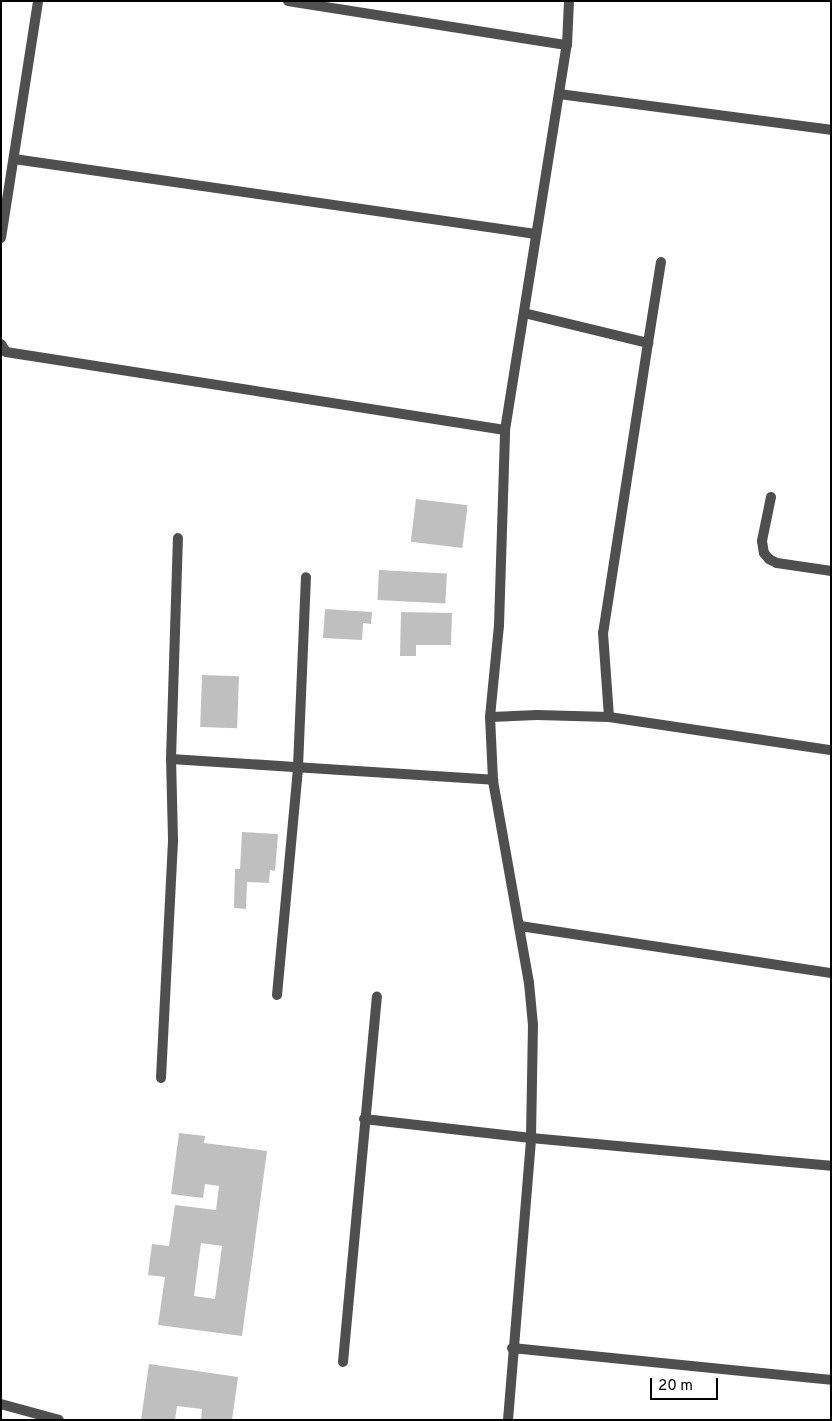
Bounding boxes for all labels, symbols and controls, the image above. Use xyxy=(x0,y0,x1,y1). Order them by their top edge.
scale bar xyxy=(652,1368,720,1400)
text: 20 m xyxy=(658,1377,693,1396)

